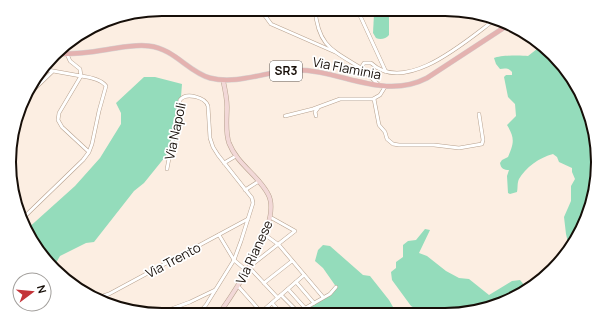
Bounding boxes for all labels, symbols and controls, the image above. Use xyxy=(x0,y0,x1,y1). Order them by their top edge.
street label: Via Flaminia xyxy=(311,53,383,83)
road number: SR3 xyxy=(270,61,302,81)
street label: Via Napoli xyxy=(160,101,190,161)
street label: Via Rianese xyxy=(231,217,277,287)
street label: Via Trento xyxy=(142,238,204,282)
north arrow xyxy=(12,272,52,312)
text: N xyxy=(34,283,50,295)

